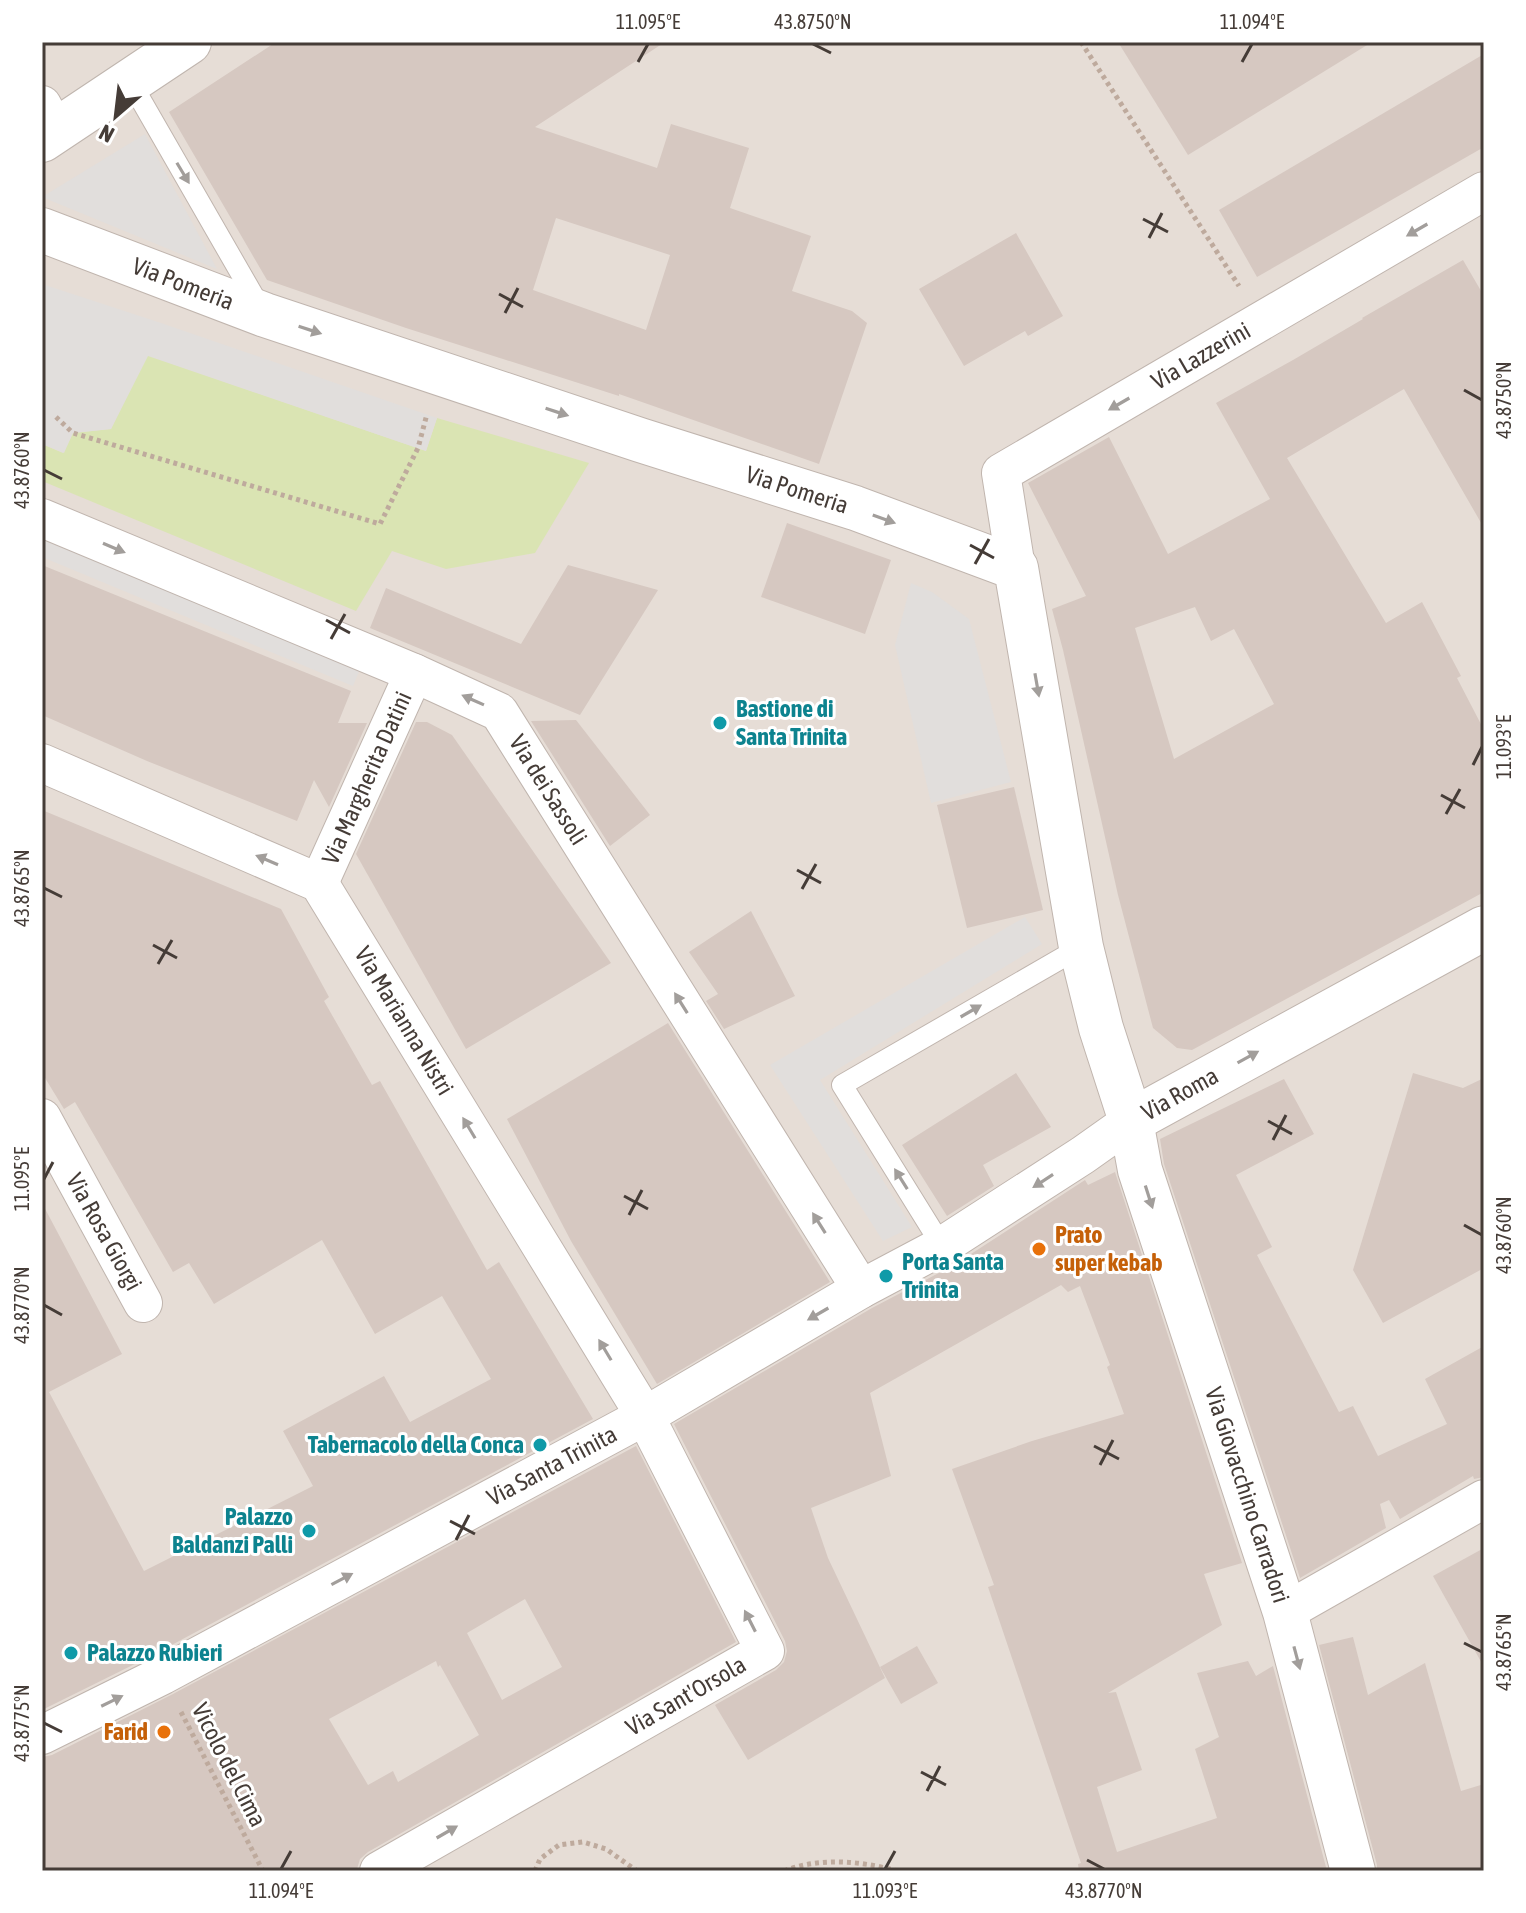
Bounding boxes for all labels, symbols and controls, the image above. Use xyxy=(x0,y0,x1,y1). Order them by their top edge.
text: 11.095°E xyxy=(616,10,681,33)
text: 43.8750°N xyxy=(774,10,852,33)
text: 11.094°E xyxy=(1220,10,1285,33)
north arrow xyxy=(76,76,156,156)
text: N xyxy=(95,119,118,148)
one-way arrow xyxy=(176,162,190,184)
one-way arrow xyxy=(1406,223,1428,237)
street label: Via Pomeria xyxy=(129,252,238,315)
street label: Via Lazzerini xyxy=(1146,316,1255,395)
one-way arrow xyxy=(299,325,323,337)
text: 43.8750°N xyxy=(1492,361,1515,439)
one-way arrow xyxy=(1108,397,1131,411)
one-way arrow xyxy=(546,406,570,419)
text: 43.8760°N xyxy=(10,431,33,509)
street label: Via Pomeria xyxy=(742,460,852,519)
one-way arrow xyxy=(872,513,896,526)
one-way arrow xyxy=(102,541,126,554)
one-way arrow xyxy=(1031,673,1043,698)
street label: Via Margherita Datini xyxy=(316,687,417,868)
one-way arrow xyxy=(461,693,485,707)
place label: Bastione di Santa Trinita xyxy=(736,695,847,750)
marker: Bastione di Santa Trinita xyxy=(711,714,729,732)
text: 11.093°E xyxy=(1492,714,1515,779)
street label: Via dei Sassoli xyxy=(504,730,593,850)
text: 43.8765°N xyxy=(10,849,33,927)
one-way arrow xyxy=(255,854,279,867)
street label: Via Marianna Nistri xyxy=(350,942,459,1100)
one-way arrow xyxy=(675,992,689,1014)
one-way arrow xyxy=(960,1004,982,1018)
one-way arrow xyxy=(1237,1050,1259,1064)
street label: Via Roma xyxy=(1137,1062,1223,1126)
one-way arrow xyxy=(462,1117,476,1139)
text: 11.095°E xyxy=(10,1146,33,1211)
one-way arrow xyxy=(894,1168,909,1191)
street label: Via Rosa Giorgi xyxy=(61,1169,148,1295)
one-way arrow xyxy=(1032,1173,1054,1187)
one-way arrow xyxy=(1143,1185,1156,1209)
text: 43.8760°N xyxy=(1492,1196,1515,1274)
one-way arrow xyxy=(813,1212,827,1234)
place label: Prato super kebab xyxy=(1055,1221,1163,1276)
marker: Prato super kebab xyxy=(1030,1240,1048,1258)
place label: Porta Santa Trinita xyxy=(902,1248,1004,1303)
text: 43.8770°N xyxy=(10,1266,33,1344)
marker: Porta Santa Trinita xyxy=(877,1267,895,1285)
one-way arrow xyxy=(807,1307,829,1321)
one-way arrow xyxy=(598,1339,612,1361)
street label: Via Giovacchino Carradori xyxy=(1200,1384,1295,1606)
street label: Via Santa Trinita xyxy=(482,1420,621,1511)
place label: Tabernacolo della Conca xyxy=(308,1431,524,1458)
marker: Tabernacolo della Conca xyxy=(531,1436,549,1454)
place label: Palazzo Baldanzi Palli xyxy=(172,1503,293,1558)
marker: Palazzo Baldanzi Palli xyxy=(300,1522,318,1540)
one-way arrow xyxy=(330,1573,353,1586)
one-way arrow xyxy=(743,1610,757,1633)
text: 43.8765°N xyxy=(1492,1613,1515,1691)
place label: Palazzo Rubieri xyxy=(87,1639,223,1666)
marker: Palazzo Rubieri xyxy=(62,1644,80,1662)
one-way arrow xyxy=(1292,1645,1304,1670)
street label: Via Sant'Orsola xyxy=(621,1650,750,1741)
text: 43.8775°N xyxy=(10,1684,33,1762)
one-way arrow xyxy=(100,1694,123,1707)
street label: Vicolo del Cima xyxy=(187,1699,272,1831)
place label: Farid xyxy=(104,1718,148,1745)
marker: Farid xyxy=(155,1723,173,1741)
one-way arrow xyxy=(435,1825,458,1839)
text: 11.094°E xyxy=(249,1879,314,1902)
text: 11.093°E xyxy=(853,1879,918,1902)
text: 43.8770°N xyxy=(1065,1879,1143,1902)

